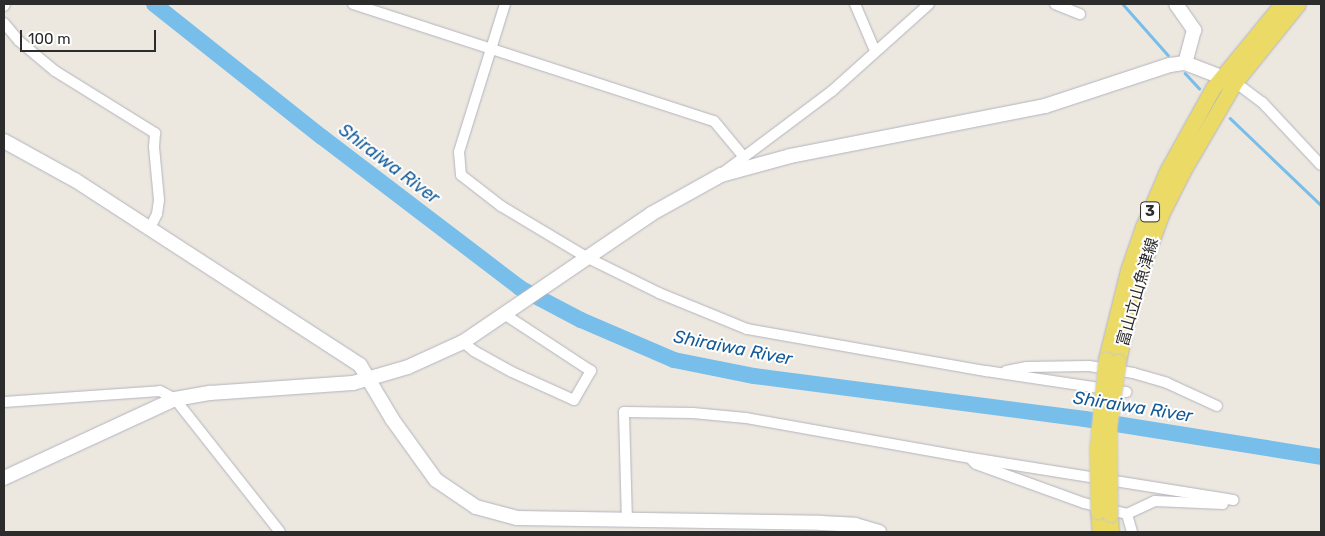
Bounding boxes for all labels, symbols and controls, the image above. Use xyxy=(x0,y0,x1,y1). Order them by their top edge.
scale bar xyxy=(22,20,159,52)
text: 100 m xyxy=(28,30,70,48)
water label: Shiraiwa River xyxy=(334,119,444,209)
road number: 3 xyxy=(1140,200,1160,224)
street label: 富山立山魚津線 xyxy=(1113,236,1163,348)
water label: Shiraiwa River xyxy=(672,326,794,370)
water label: Shiraiwa River xyxy=(1072,387,1194,427)

